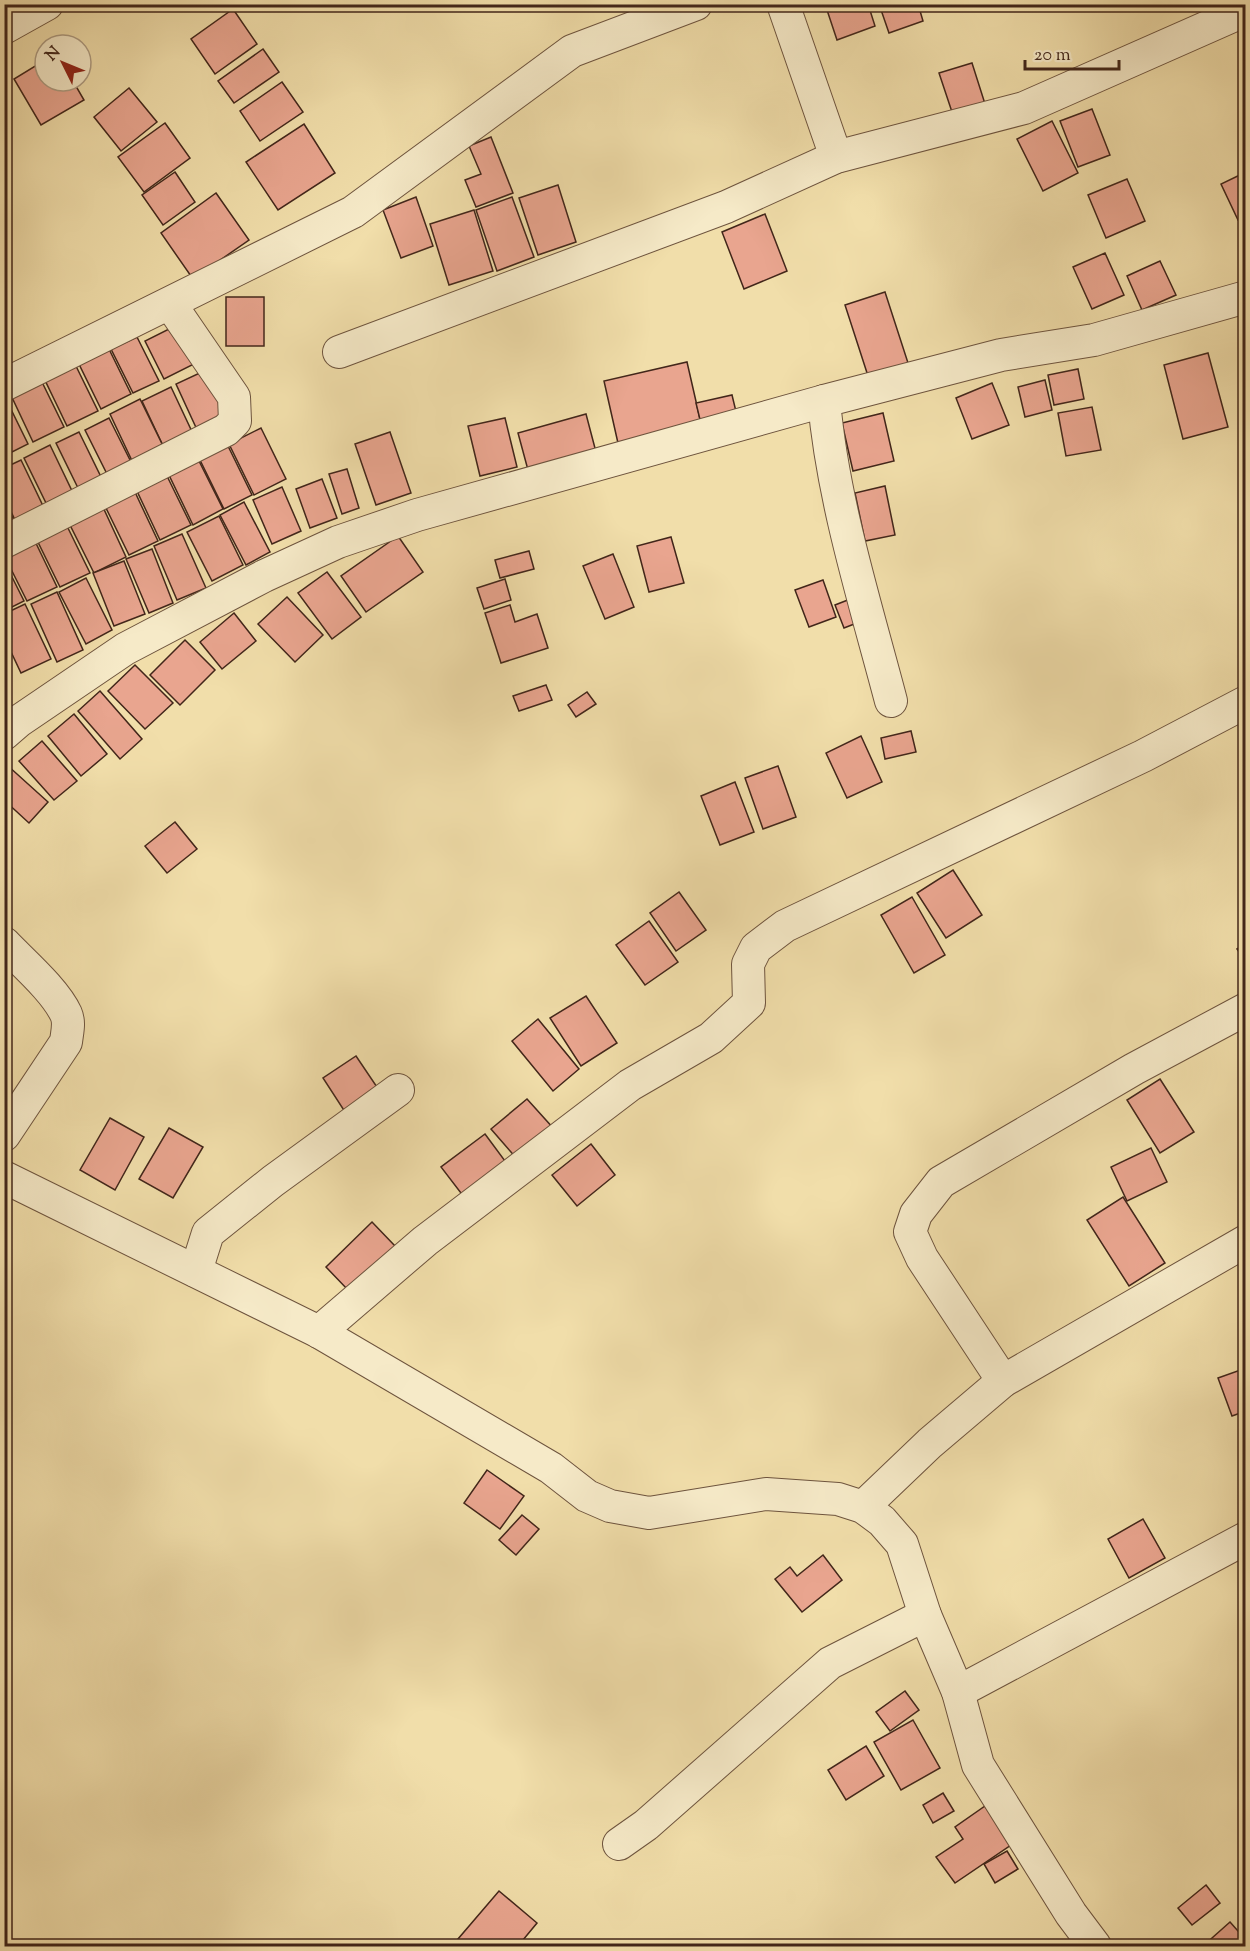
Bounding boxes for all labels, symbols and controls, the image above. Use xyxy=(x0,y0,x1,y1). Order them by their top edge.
north arrow xyxy=(33,33,93,93)
scale bar xyxy=(1025,33,1120,71)
text: N xyxy=(41,42,67,67)
text: 20 m xyxy=(1034,43,1071,69)

